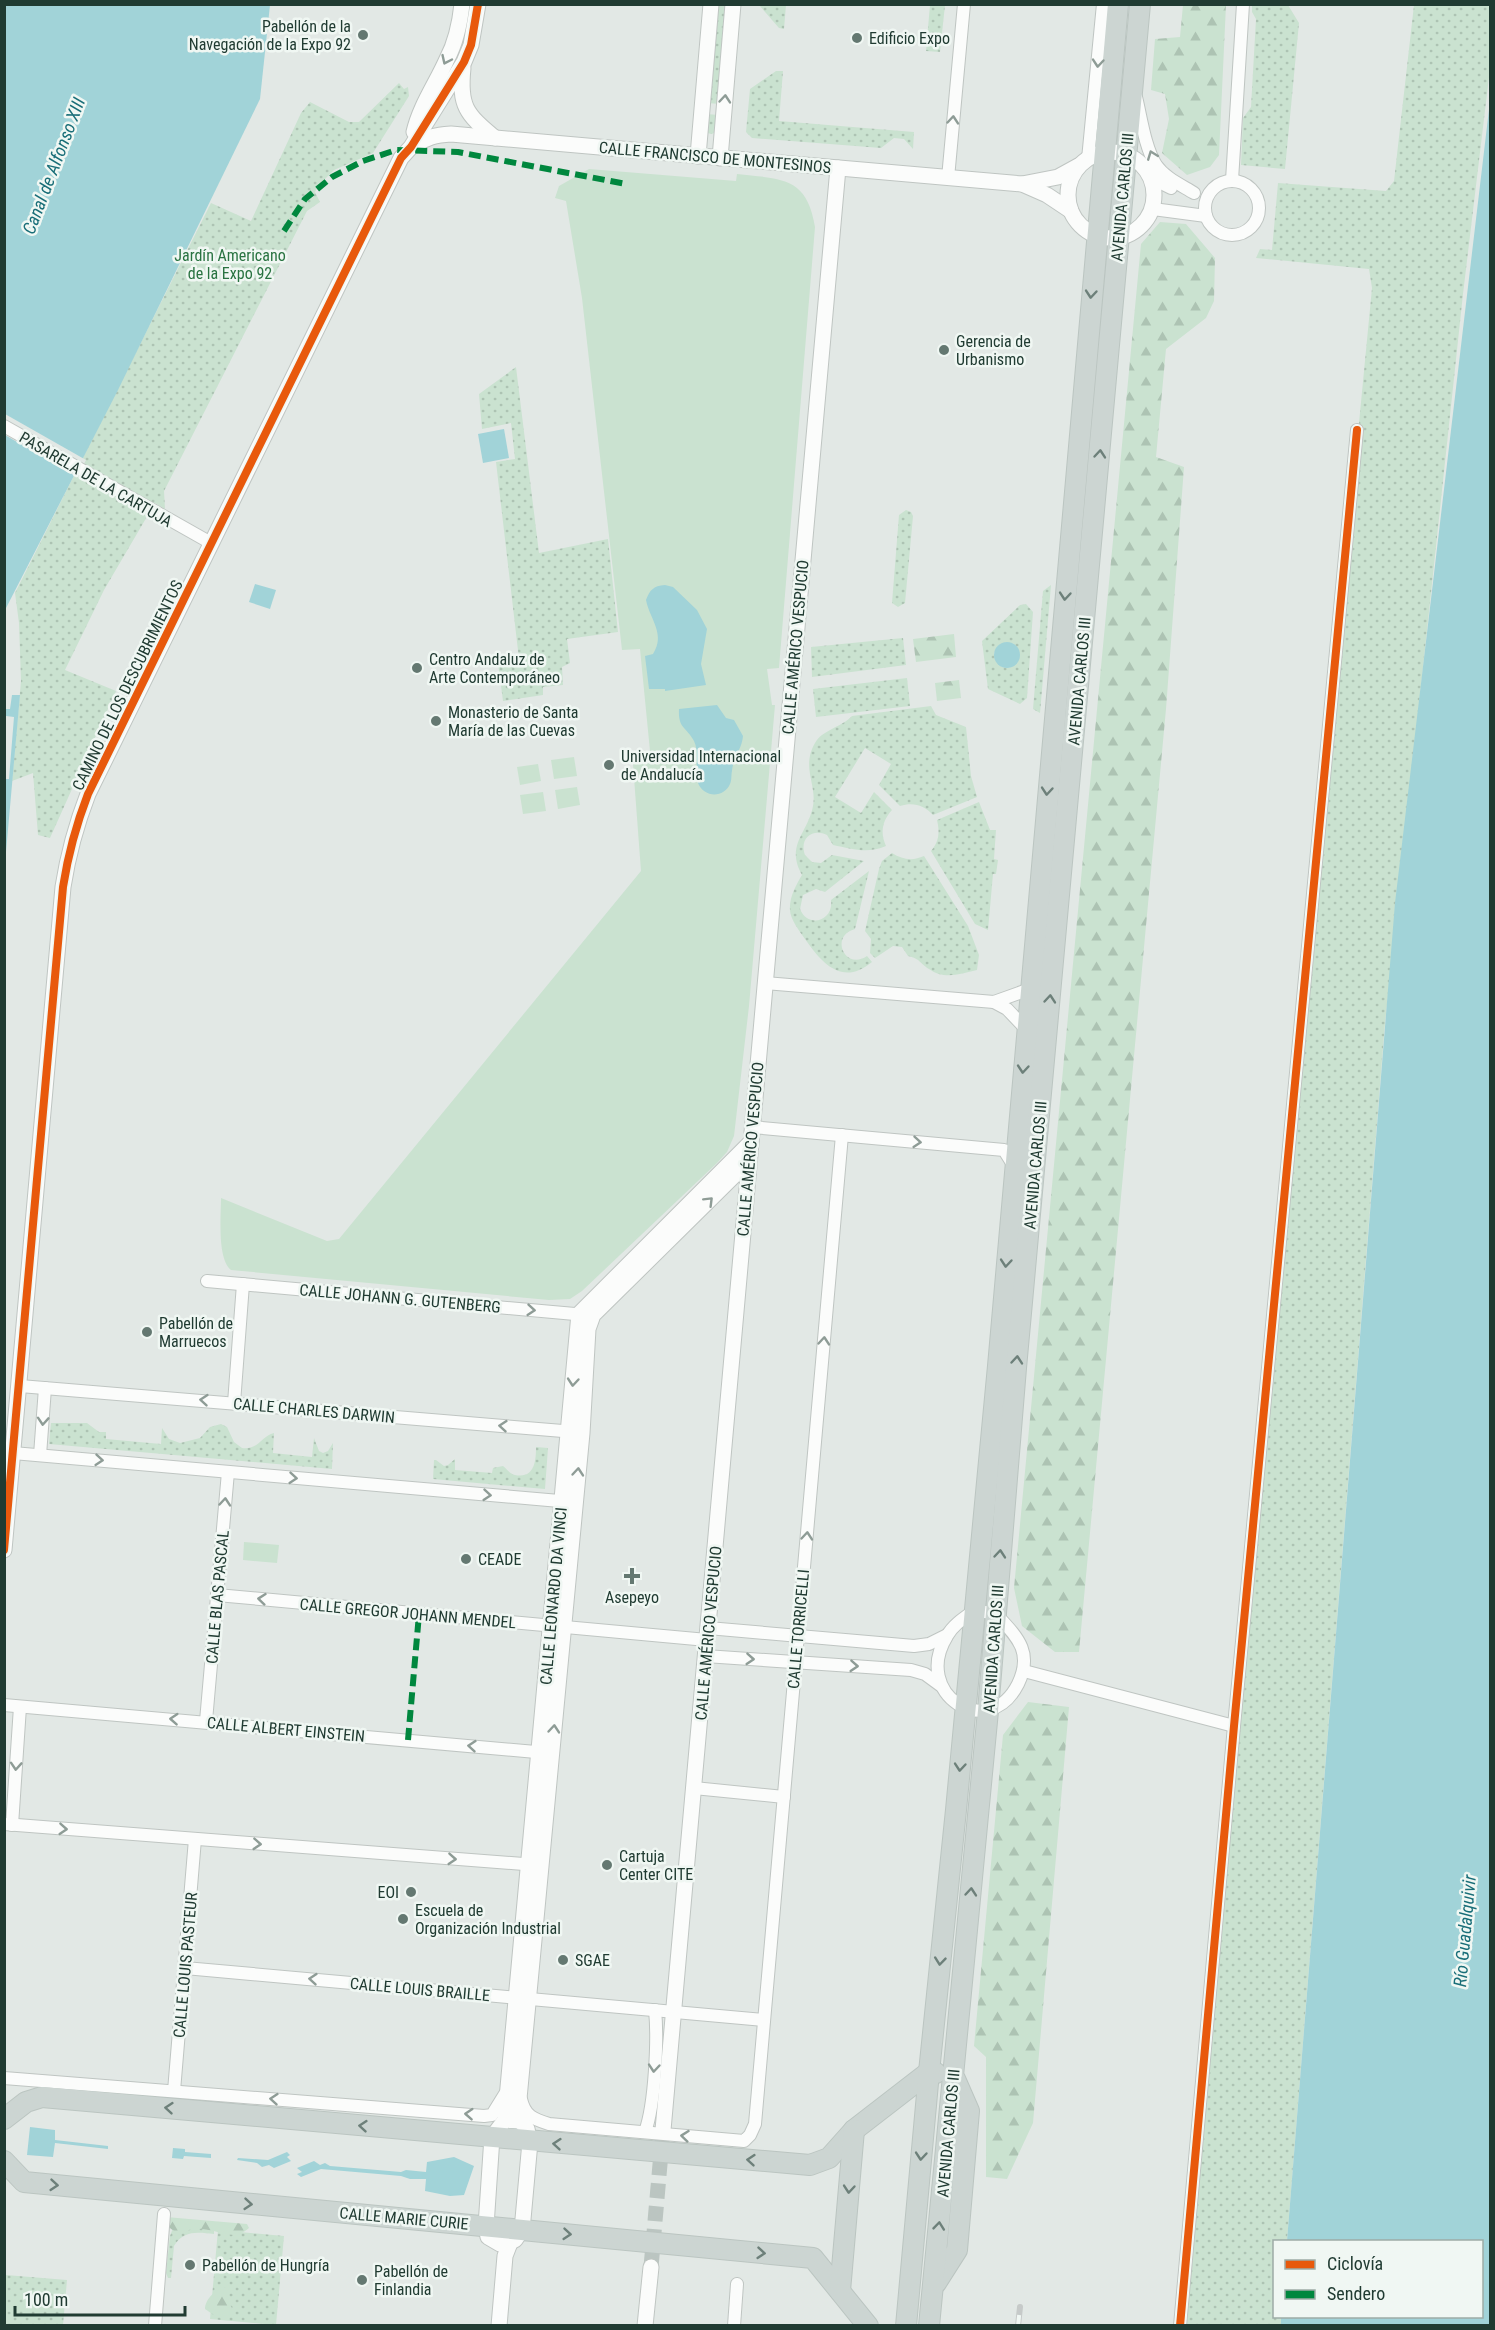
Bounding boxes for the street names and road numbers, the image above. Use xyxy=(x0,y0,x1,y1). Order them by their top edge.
street label: AVENIDA CARLOS III xyxy=(1107,132,1138,262)
street label: CALLE FRANCISCO DE MONTESINOS xyxy=(598,138,832,177)
street label: PASARELA DE LA CARTUJA xyxy=(16,428,176,531)
street label: CALLE AMÉRICO VESPUCIO xyxy=(778,559,813,735)
street label: CAMINO DE LOS DESCUBRIMIENTOS xyxy=(68,577,187,793)
street label: AVENIDA CARLOS III xyxy=(1064,616,1095,746)
street label: CALLE AMÉRICO VESPUCIO xyxy=(733,1061,768,1237)
street label: AVENIDA CARLOS III xyxy=(1020,1100,1051,1230)
street label: CALLE JOHANN G. GUTENBERG xyxy=(299,1280,501,1317)
street label: CALLE CHARLES DARWIN xyxy=(232,1394,396,1427)
street label: CALLE LEONARDO DA VINCI xyxy=(536,1506,571,1686)
street label: CALLE BLAS PASCAL xyxy=(202,1529,233,1665)
street label: CALLE AMÉRICO VESPUCIO xyxy=(691,1545,726,1721)
street label: CALLE TORRICELLI xyxy=(784,1569,813,1690)
street label: AVENIDA CARLOS III xyxy=(980,1584,1007,1714)
street label: CALLE GREGOR JOHANN MENDEL xyxy=(299,1595,517,1632)
street label: CALLE ALBERT EINSTEIN xyxy=(206,1713,366,1746)
street label: CALLE LOUIS PASTEUR xyxy=(170,1891,201,2039)
street label: CALLE LOUIS BRAILLE xyxy=(349,1974,491,2005)
street label: AVENIDA CARLOS III xyxy=(933,2068,964,2198)
street label: CALLE MARIE CURIE xyxy=(339,2203,469,2234)

